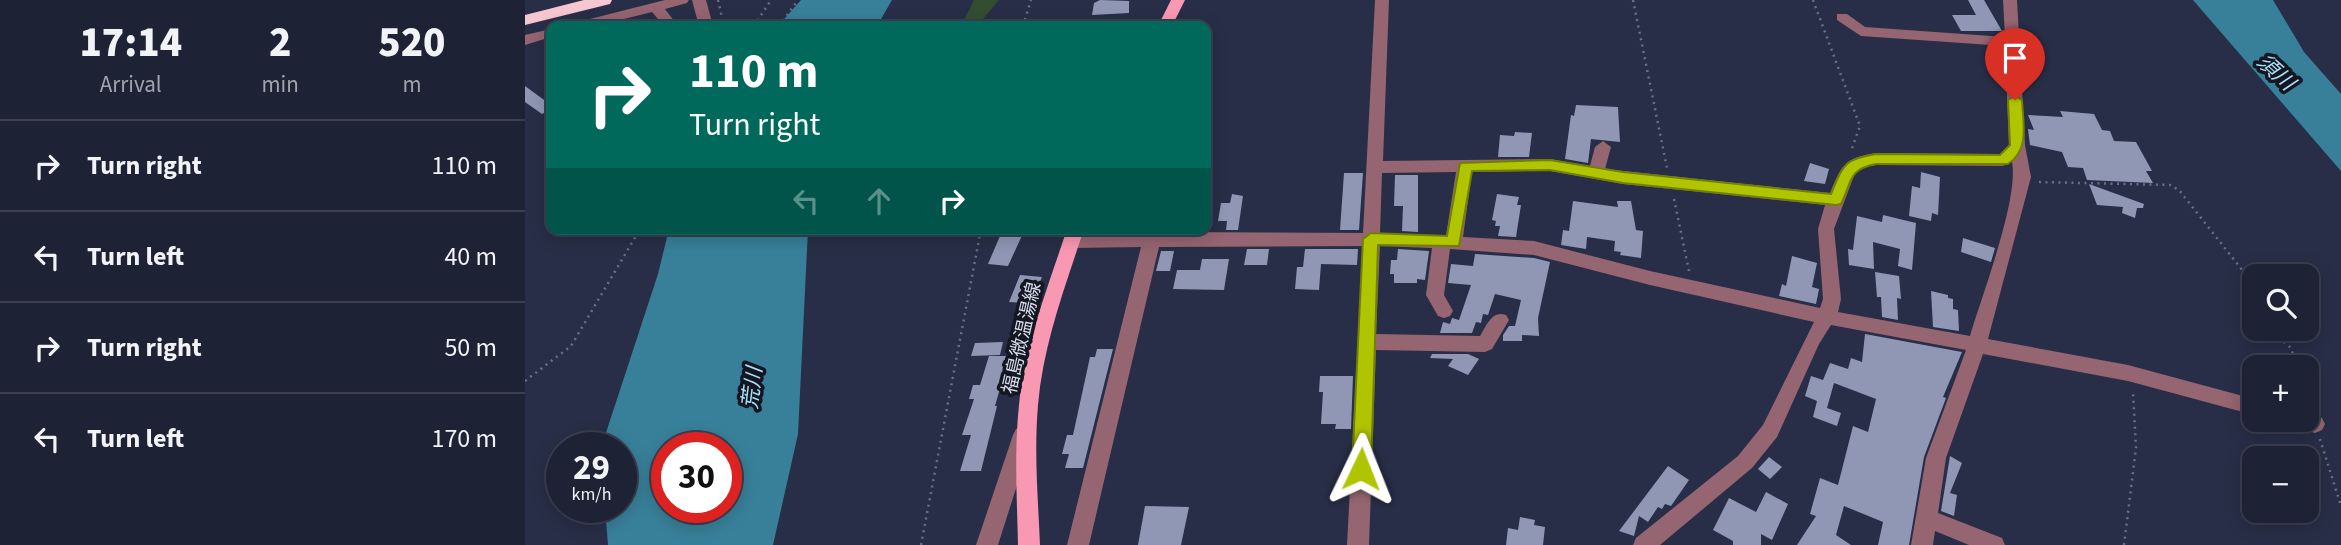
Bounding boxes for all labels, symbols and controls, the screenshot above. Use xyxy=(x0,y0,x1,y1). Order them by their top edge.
text: 17:14 xyxy=(79,13,182,73)
text: 2 xyxy=(269,13,291,73)
text: 520 xyxy=(378,13,446,73)
pin xyxy=(1985,28,2045,100)
text: 110 m xyxy=(689,37,818,107)
icon: arrive xyxy=(1996,39,2034,77)
water label: 須川 xyxy=(2250,47,2303,99)
icon: right xyxy=(574,49,665,140)
text: Arrival xyxy=(100,68,162,101)
text: min xyxy=(262,68,299,101)
text: m xyxy=(402,68,421,101)
text: Turn right xyxy=(689,102,820,148)
icon: right xyxy=(28,147,66,185)
text: Turn right xyxy=(87,147,202,184)
text: 110 m xyxy=(431,147,497,184)
icon: left xyxy=(787,182,825,220)
icon: ahead xyxy=(860,182,898,220)
icon: right xyxy=(933,182,971,220)
icon: left xyxy=(28,238,66,276)
text: Turn left xyxy=(87,238,184,275)
text: 40 m xyxy=(444,238,497,275)
map controls xyxy=(2242,264,2319,523)
button: search xyxy=(2242,264,2319,341)
street label: 福島微温湯線 xyxy=(996,280,1048,397)
icon: right xyxy=(28,329,66,367)
text: Turn right xyxy=(87,329,202,366)
text: 50 m xyxy=(444,329,497,366)
button: + xyxy=(2242,355,2319,432)
water label: 荒川 xyxy=(735,363,770,411)
icon: left xyxy=(28,420,66,458)
text: Turn left xyxy=(87,420,184,457)
text: 170 m xyxy=(431,420,497,457)
speed limit sign: 30 xyxy=(651,432,742,523)
position arrow xyxy=(1324,432,1398,506)
text: 29 xyxy=(573,443,610,493)
button: − xyxy=(2242,446,2319,523)
text: km/h xyxy=(572,482,611,507)

